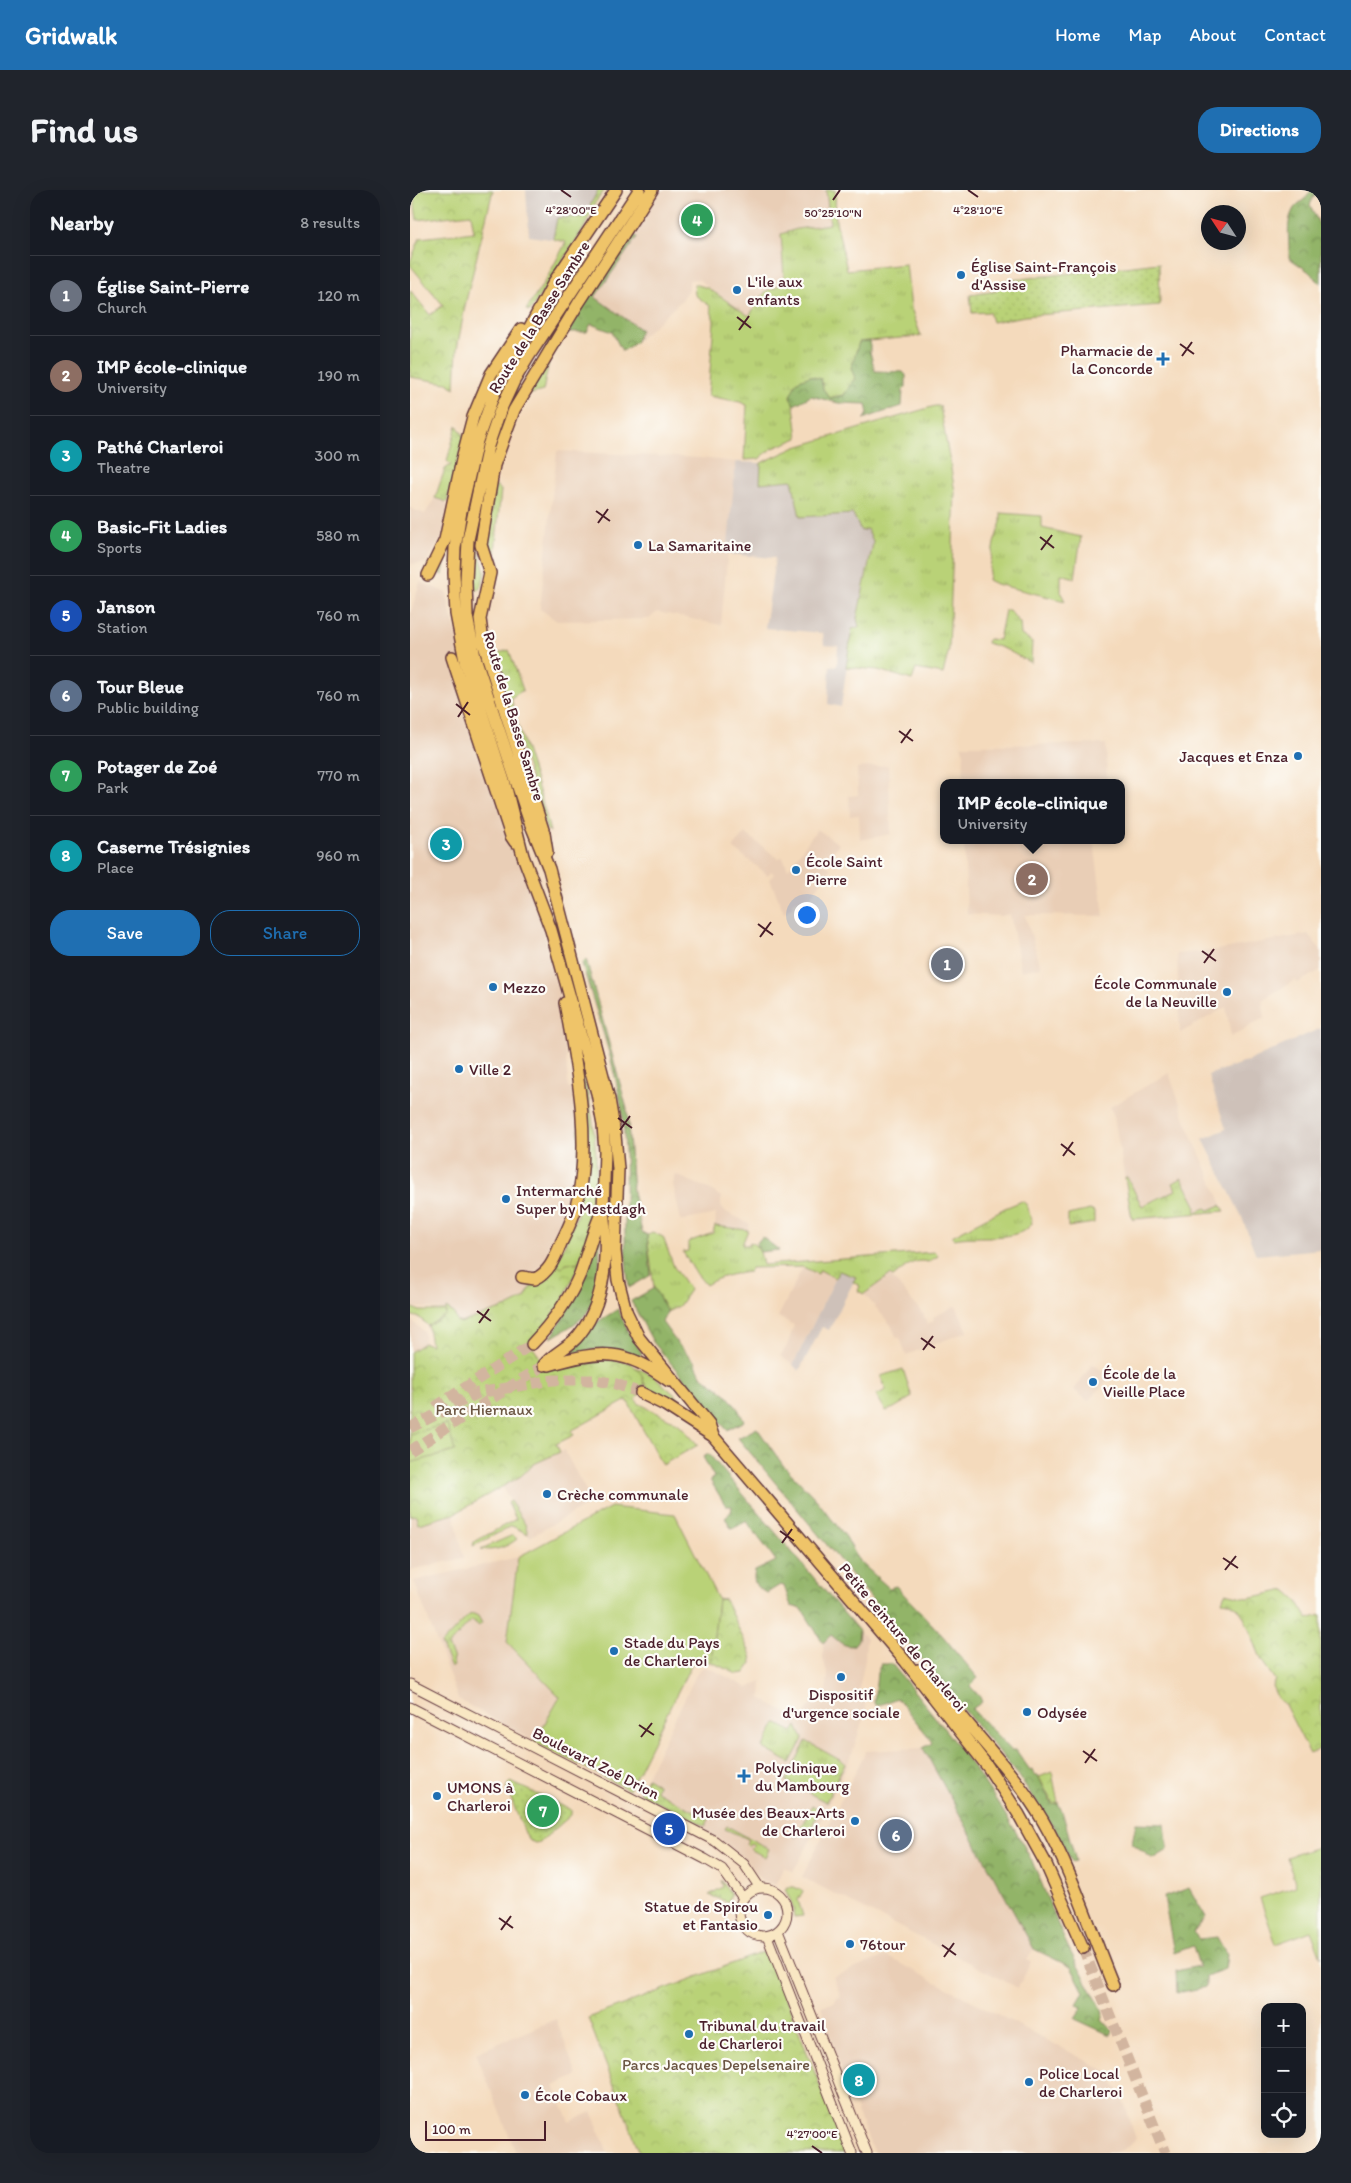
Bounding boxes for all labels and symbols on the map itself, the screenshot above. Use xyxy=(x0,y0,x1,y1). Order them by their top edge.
pin: 4 xyxy=(681,201,713,239)
text: 4°28'00"E xyxy=(545,203,597,217)
text: 4°28'10"E xyxy=(953,203,1003,217)
north arrow xyxy=(1201,205,1246,250)
text: 50°25'10"N xyxy=(804,206,862,220)
street label: Route de la Basse Sambre xyxy=(484,237,594,397)
place label: Église Saint-François d'Assise xyxy=(971,257,1116,294)
marker: Église Saint-François d'Assise xyxy=(955,269,967,281)
place label: L'ile aux enfants xyxy=(747,272,803,309)
marker: L'ile aux enfants xyxy=(731,284,743,296)
place label: Pharmacie de la Concorde xyxy=(1061,341,1153,378)
marker: Pharmacie de la Concorde xyxy=(1157,353,1169,365)
place label: La Samaritaine xyxy=(648,536,751,555)
marker: La Samaritaine xyxy=(632,539,644,551)
street label: Route de la Basse Sambre xyxy=(479,629,549,803)
place label: Jacques et Enza xyxy=(1179,747,1288,766)
marker: Jacques et Enza xyxy=(1292,750,1304,762)
pin: 3 xyxy=(430,825,462,863)
place label: École Saint Pierre xyxy=(806,852,883,889)
pin: 2 xyxy=(1016,860,1048,898)
marker: École Saint Pierre xyxy=(790,864,802,876)
your location xyxy=(794,902,820,928)
pin: 1 xyxy=(931,945,963,983)
place label: École Communale de la Neuville xyxy=(1094,974,1217,1011)
place label: Mezzo xyxy=(503,978,546,997)
marker: Mezzo xyxy=(487,981,499,993)
marker: École Communale de la Neuville xyxy=(1221,986,1233,998)
place label: Ville 2 xyxy=(469,1060,512,1079)
marker: Ville 2 xyxy=(453,1063,465,1075)
place label: Intermarché Super by Mestdagh xyxy=(516,1181,646,1218)
marker: Intermarché Super by Mestdagh xyxy=(500,1193,512,1205)
place label: École de la Vieille Place xyxy=(1103,1364,1186,1401)
marker: École de la Vieille Place xyxy=(1087,1376,1099,1388)
park label: Parc Hiernaux xyxy=(435,1400,533,1419)
place label: Crèche communale xyxy=(557,1485,689,1504)
marker: Crèche communale xyxy=(541,1488,553,1500)
street label: Petite ceinture de Charleroi xyxy=(835,1559,971,1715)
place label: Stade du Pays de Charleroi xyxy=(624,1633,720,1670)
marker: Stade du Pays de Charleroi xyxy=(608,1645,620,1657)
marker: Dispositif d'urgence sociale xyxy=(835,1671,847,1683)
place label: Dispositif d'urgence sociale xyxy=(782,1685,900,1722)
place label: Odysée xyxy=(1037,1703,1087,1722)
marker: Odysée xyxy=(1021,1706,1033,1718)
street label: Boulevard Zoé Drion xyxy=(529,1723,663,1803)
place label: Polyclinique du Mambourg xyxy=(755,1758,850,1795)
marker: Polyclinique du Mambourg xyxy=(737,1769,751,1783)
place label: UMONS à Charleroi xyxy=(447,1778,514,1815)
marker: UMONS à Charleroi xyxy=(431,1790,443,1802)
pin: 7 xyxy=(527,1792,559,1830)
place label: Musée des Beaux-Arts de Charleroi xyxy=(692,1803,845,1840)
pin: 5 xyxy=(653,1810,685,1848)
marker: Musée des Beaux-Arts de Charleroi xyxy=(849,1815,861,1827)
pin: 6 xyxy=(880,1816,912,1854)
place label: Statue de Spirou et Fantasio xyxy=(644,1897,758,1934)
marker: Statue de Spirou et Fantasio xyxy=(762,1909,774,1921)
place label: 76tour xyxy=(860,1935,905,1954)
marker: 76tour xyxy=(844,1938,856,1950)
place label: Tribunal du travail de Charleroi xyxy=(699,2016,826,2053)
marker: Tribunal du travail de Charleroi xyxy=(683,2028,695,2040)
park label: Parcs Jacques Depelsenaire xyxy=(622,2055,810,2074)
pin: 8 xyxy=(843,2061,875,2099)
place label: Police Local de Charleroi xyxy=(1039,2064,1122,2101)
marker: Police Local de Charleroi xyxy=(1023,2076,1035,2088)
place label: École Cobaux xyxy=(535,2086,627,2105)
marker: École Cobaux xyxy=(519,2089,531,2101)
scale bar xyxy=(425,2118,546,2141)
text: 4°27'00"E xyxy=(786,2127,838,2141)

